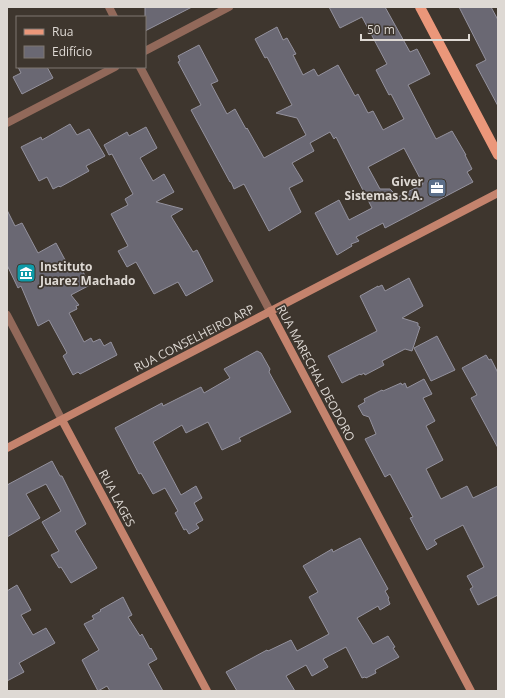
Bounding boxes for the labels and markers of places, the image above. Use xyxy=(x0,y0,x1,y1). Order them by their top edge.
place label: Giver Sistemas S.A. xyxy=(345,173,424,204)
office icon: Giver Sistemas S.A. xyxy=(426,177,448,199)
place label: Instituto Juarez Machado xyxy=(39,258,136,289)
museum icon: Instituto Juarez Machado xyxy=(15,262,37,284)

